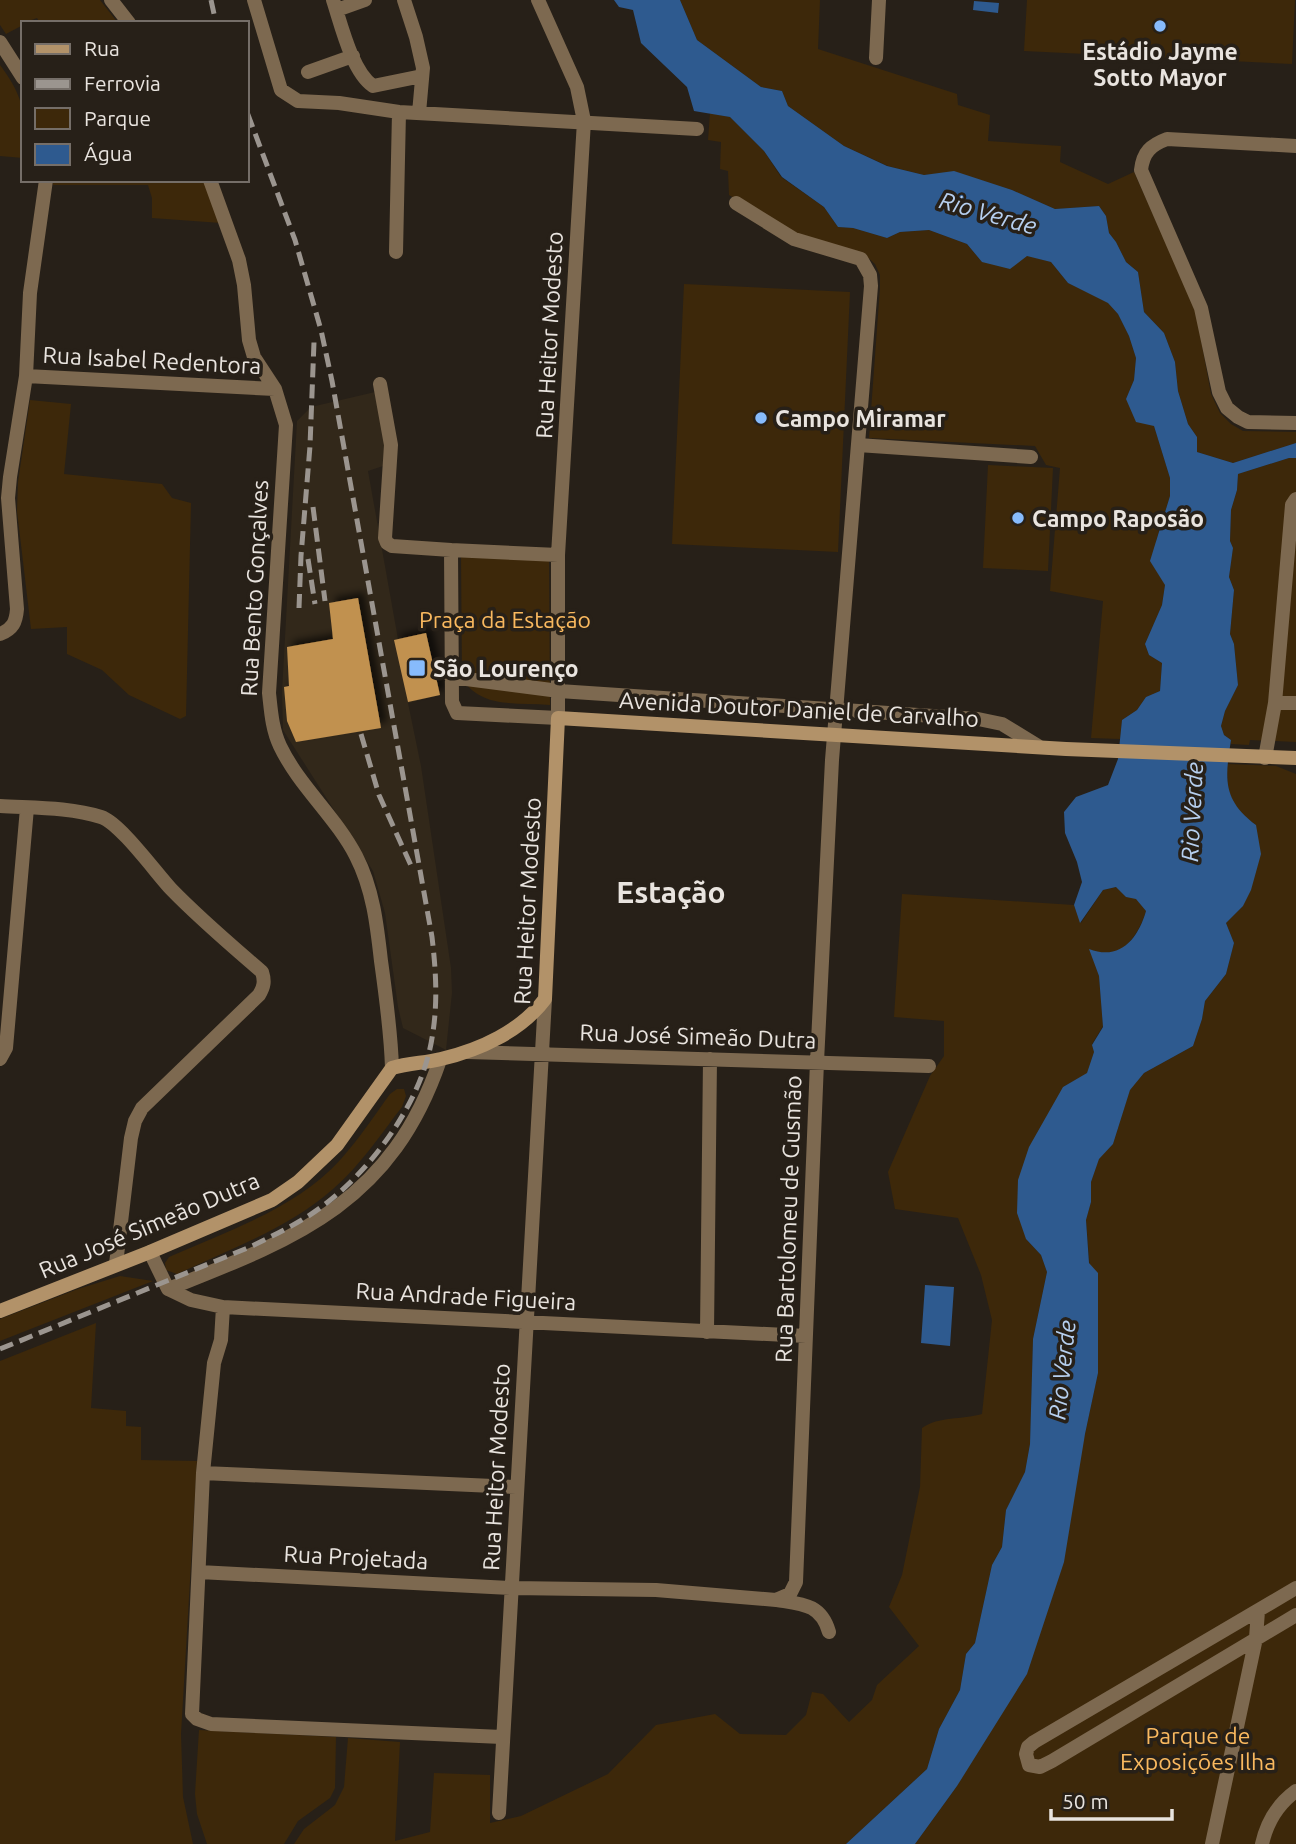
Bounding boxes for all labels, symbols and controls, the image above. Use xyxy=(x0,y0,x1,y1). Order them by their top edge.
marker: Estádio Jayme Sotto Mayor xyxy=(1152,18,1168,34)
legend xyxy=(21,21,248,182)
text: Rua xyxy=(84,36,120,60)
place label: Estádio Jayme Sotto Mayor xyxy=(1082,39,1238,90)
text: Ferrovia xyxy=(84,71,161,95)
text: Parque xyxy=(84,106,151,130)
text: Água xyxy=(84,141,133,165)
water label: Rio Verde xyxy=(936,186,1040,240)
street label: Rua Heitor Modesto xyxy=(531,231,567,439)
street label: Rua Isabel Redentora xyxy=(42,342,262,378)
place label: Campo Miramar xyxy=(775,406,946,431)
marker: Campo Miramar xyxy=(753,410,769,426)
street label: Rua Bento Gonçalves xyxy=(236,479,272,697)
place label: Campo Raposão xyxy=(1032,506,1204,531)
marker: Campo Raposão xyxy=(1010,510,1026,526)
park label: Praça da Estação xyxy=(419,607,591,632)
place label: São Lourenço xyxy=(433,656,579,682)
marker: São Lourenço xyxy=(407,658,427,678)
street label: Avenida Doutor Daniel de Carvalho xyxy=(619,687,979,731)
water label: Rio Verde xyxy=(1176,761,1208,863)
street label: Rua Heitor Modesto xyxy=(509,797,545,1005)
district label: Estação xyxy=(616,875,726,909)
street label: Rua José Simeão Dutra xyxy=(579,1019,817,1053)
street label: Rua Bartolomeu de Gusmão xyxy=(770,1075,806,1363)
street label: Rua José Simeão Dutra xyxy=(35,1167,263,1283)
street label: Rua Andrade Figueira xyxy=(355,1278,577,1314)
water label: Rio Verde xyxy=(1043,1319,1081,1421)
street label: Rua Heitor Modesto xyxy=(478,1363,514,1571)
street label: Rua Projetada xyxy=(283,1541,429,1573)
park label: Parque de Exposições Ilha xyxy=(1120,1723,1276,1774)
scale bar xyxy=(1051,1778,1172,1822)
text: 50 m xyxy=(1062,1789,1109,1813)

